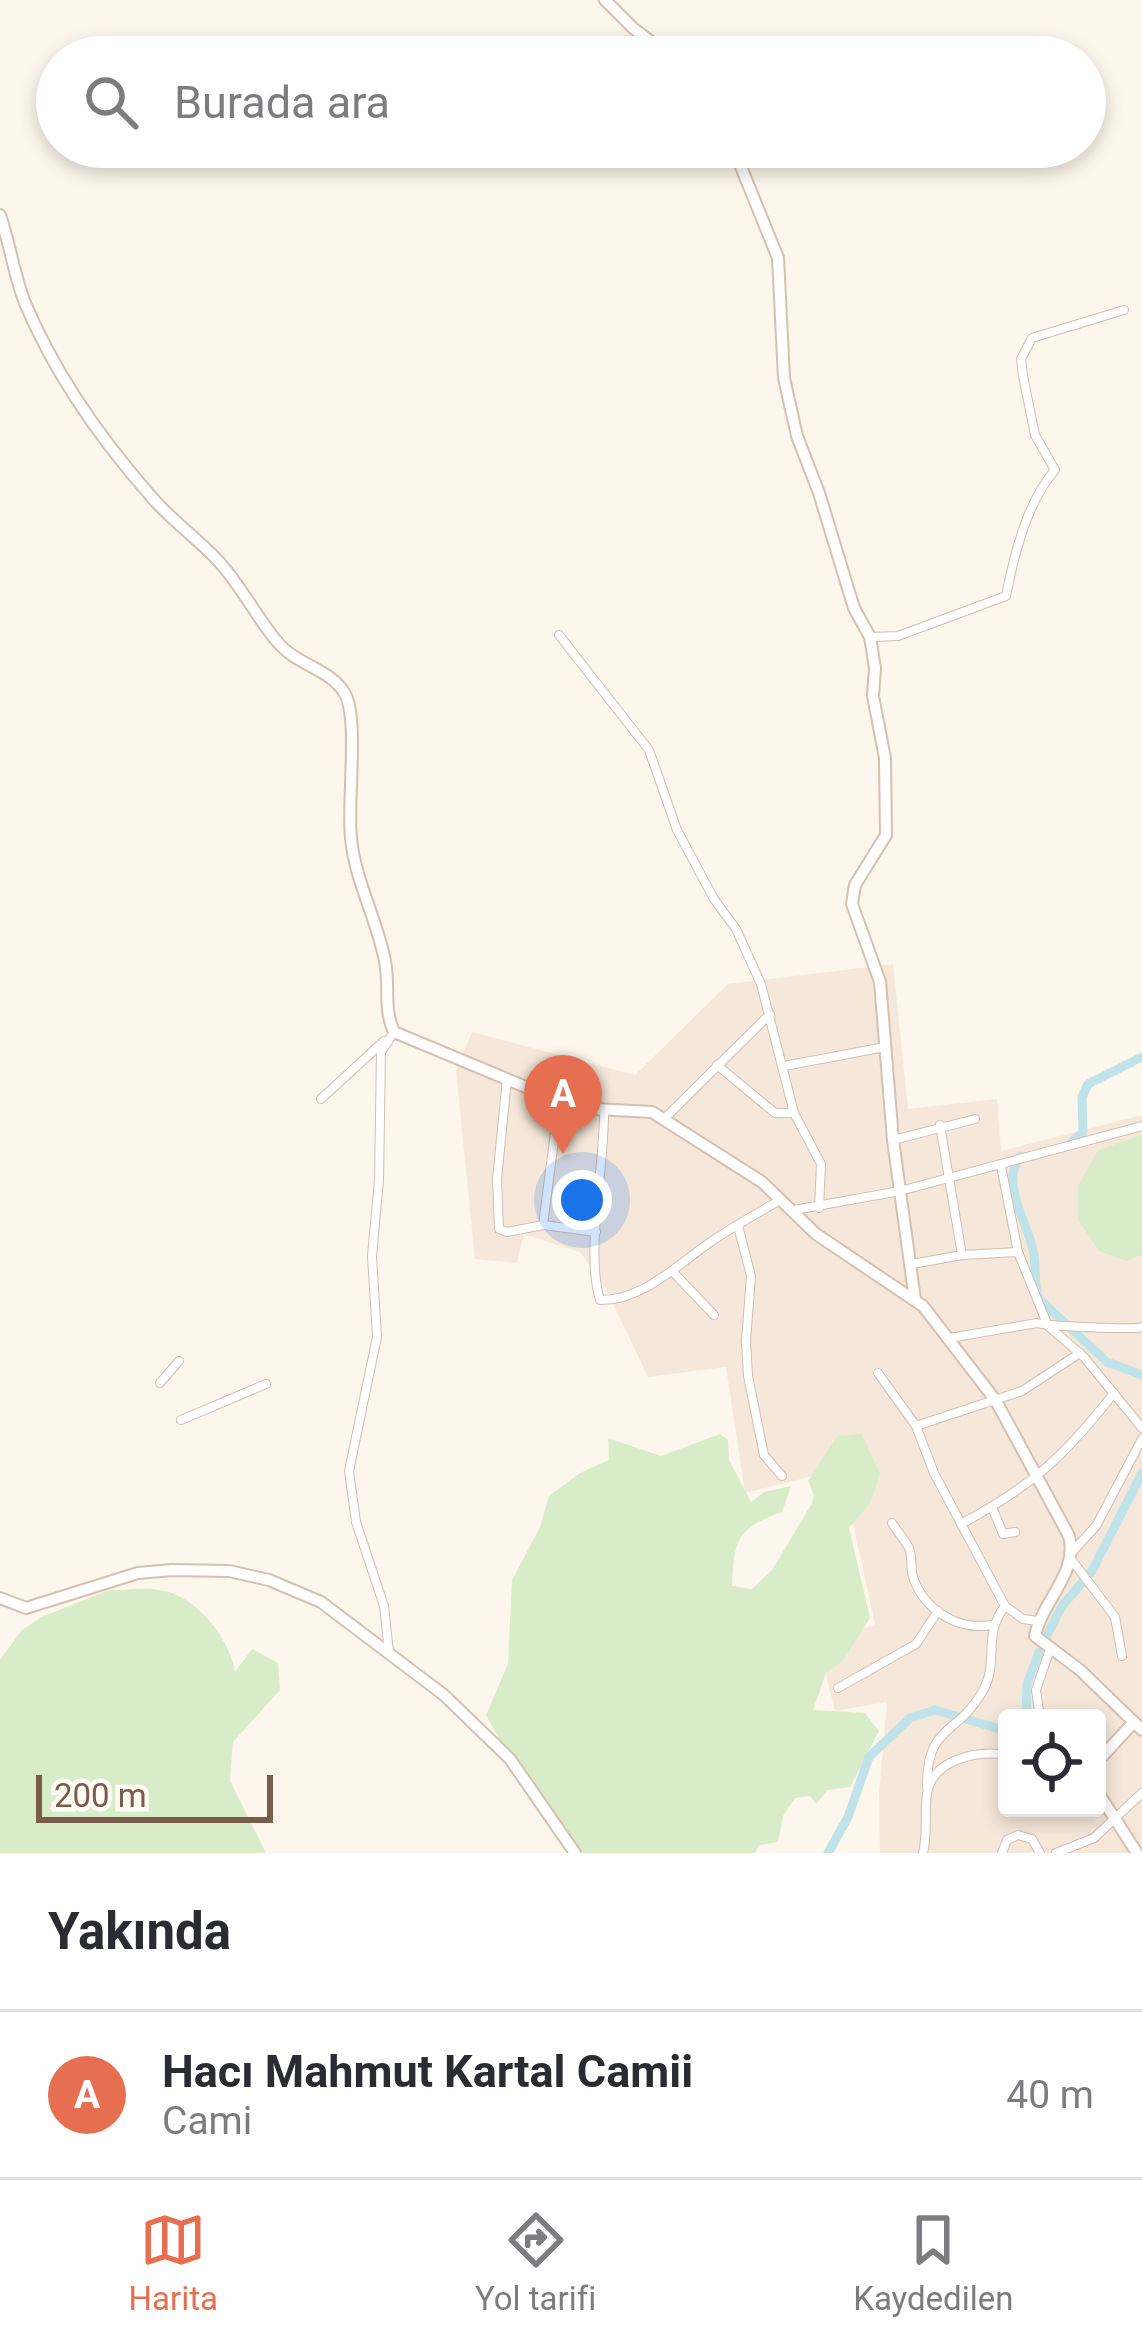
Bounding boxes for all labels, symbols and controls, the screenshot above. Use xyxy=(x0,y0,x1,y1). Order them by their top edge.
search box xyxy=(36,36,1106,168)
icon: search xyxy=(78,69,144,135)
text: Burada ara xyxy=(174,76,390,129)
pin: A xyxy=(524,1055,602,1154)
your location xyxy=(552,1170,612,1230)
map controls xyxy=(998,1709,1106,1817)
button: locate xyxy=(998,1709,1106,1817)
scale bar xyxy=(36,1769,273,1822)
text: 200 m xyxy=(54,1776,147,1815)
text: Yakında xyxy=(48,1902,231,1961)
text: Hacı Mahmut Kartal Camii xyxy=(162,2045,693,2098)
text: A xyxy=(74,2072,100,2118)
text: 40 m xyxy=(1006,2072,1094,2118)
text: Cami xyxy=(162,2098,252,2144)
tab: Harita xyxy=(128,2207,218,2318)
tab: Yol tarifi xyxy=(475,2207,596,2318)
tab: Kaydedilen xyxy=(853,2207,1013,2318)

